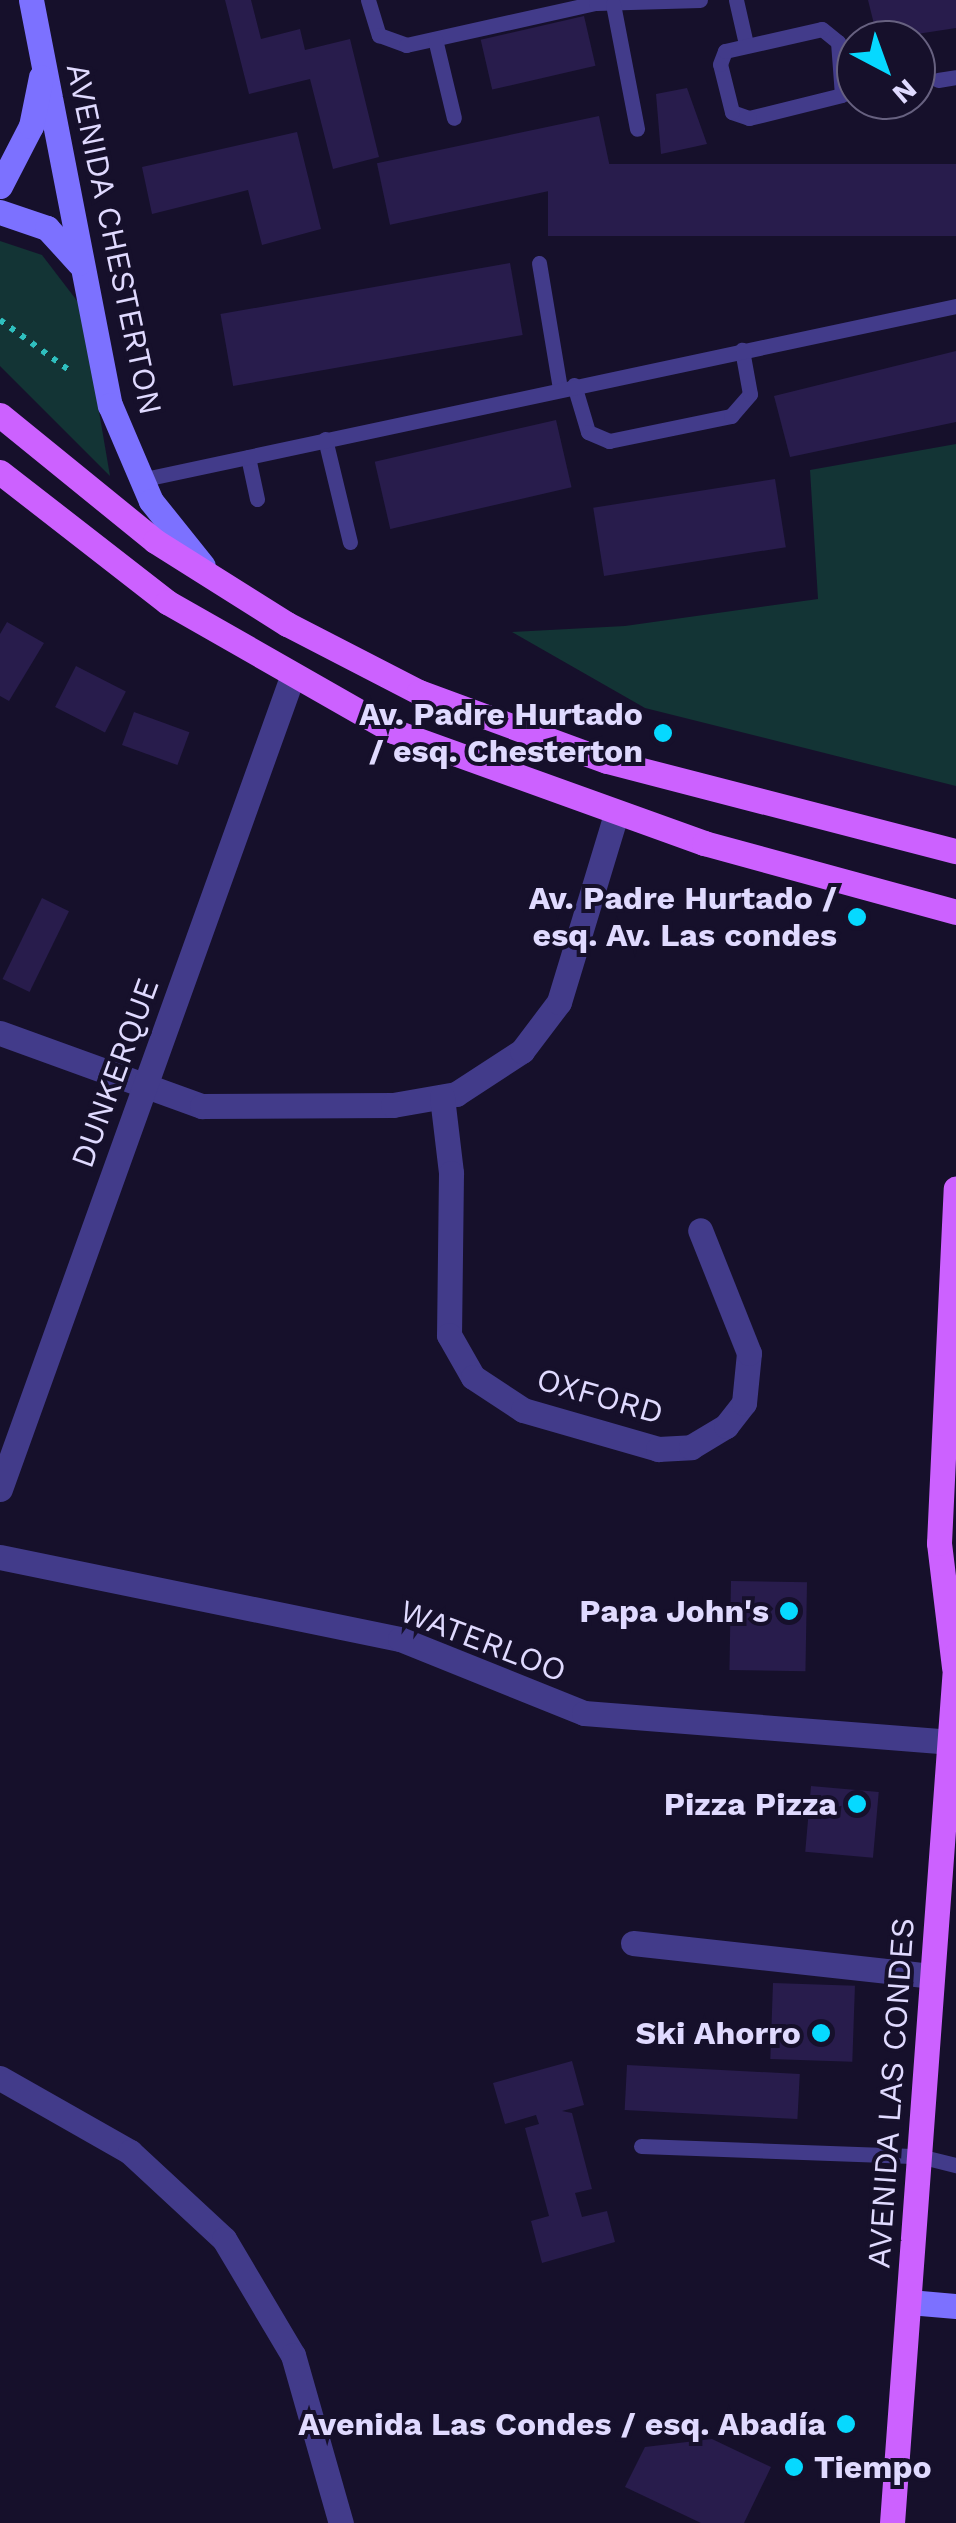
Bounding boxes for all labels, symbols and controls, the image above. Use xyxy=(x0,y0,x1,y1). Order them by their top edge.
north arrow xyxy=(836,20,936,120)
street label: AVENIDA CHESTERTON xyxy=(58,59,170,419)
text: N xyxy=(886,72,923,111)
place label: Av. Padre Hurtado / esq. Chesterton xyxy=(359,696,643,771)
marker: Av. Padre Hurtado / esq. Chesterton xyxy=(652,722,674,744)
place label: Av. Padre Hurtado / esq. Av. Las condes xyxy=(529,880,837,955)
marker: Av. Padre Hurtado / esq. Av. Las condes xyxy=(846,906,868,928)
street label: DUNKERQUE xyxy=(63,973,167,1173)
street label: OXFORD xyxy=(532,1360,668,1432)
street label: WATERLOO xyxy=(394,1592,572,1690)
place label: Papa John's xyxy=(578,1592,769,1630)
marker: Papa John's xyxy=(778,1600,800,1622)
place label: Pizza Pizza xyxy=(663,1785,837,1823)
marker: Pizza Pizza xyxy=(846,1793,868,1815)
street label: AVENIDA LAS CONDES xyxy=(860,1916,922,2270)
place label: Ski Ahorro xyxy=(635,2014,801,2052)
marker: Ski Ahorro xyxy=(810,2022,832,2044)
place label: Avenida Las Condes / esq. Abadía xyxy=(297,2405,826,2443)
marker: Avenida Las Condes / esq. Abadía xyxy=(835,2413,857,2435)
place label: Tiempo xyxy=(814,2448,932,2486)
marker: Tiempo xyxy=(783,2456,805,2478)

